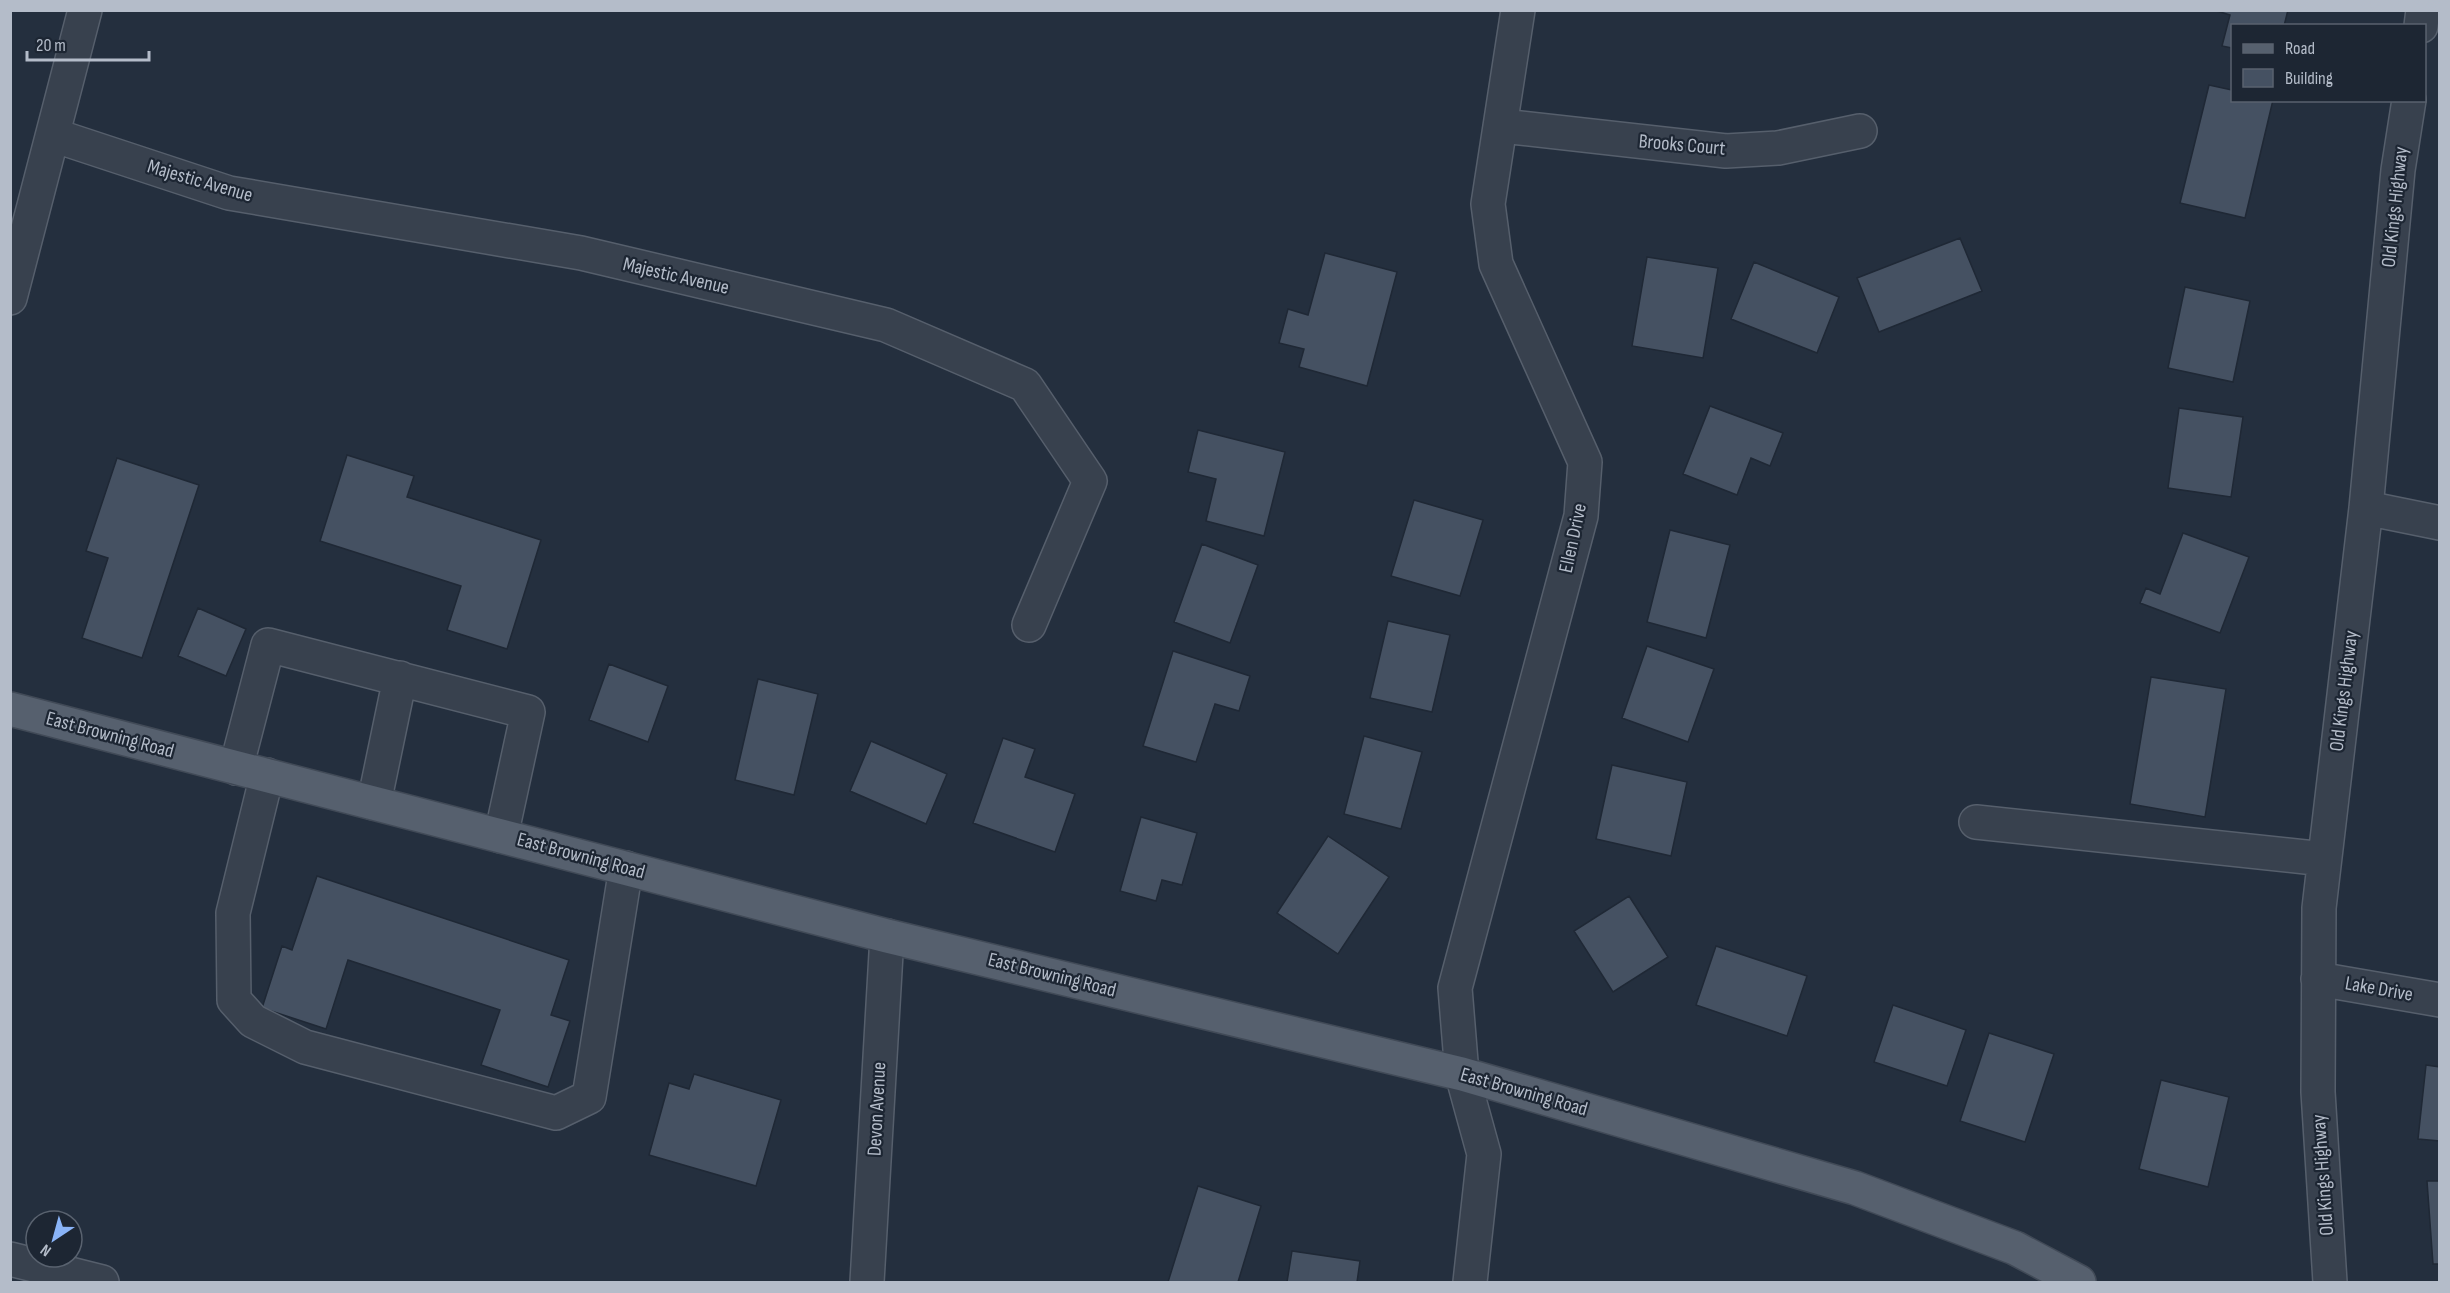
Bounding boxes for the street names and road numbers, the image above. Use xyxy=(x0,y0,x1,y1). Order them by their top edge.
street label: Brooks Court xyxy=(1638,129,1726,161)
street label: Old Kings Highway xyxy=(2377,145,2413,269)
street label: Majestic Avenue xyxy=(145,155,255,207)
street label: Majestic Avenue xyxy=(621,252,731,300)
street label: Ellen Drive xyxy=(1554,501,1592,575)
street label: Old Kings Highway xyxy=(2325,629,2363,753)
street label: East Browning Road xyxy=(44,706,176,764)
street label: East Browning Road xyxy=(515,827,647,885)
street label: East Browning Road xyxy=(985,947,1119,1003)
street label: Lake Drive xyxy=(2343,971,2415,1007)
street label: Devon Avenue xyxy=(863,1061,891,1157)
street label: East Browning Road xyxy=(1458,1062,1590,1122)
street label: Old Kings Highway xyxy=(2307,1113,2339,1236)

